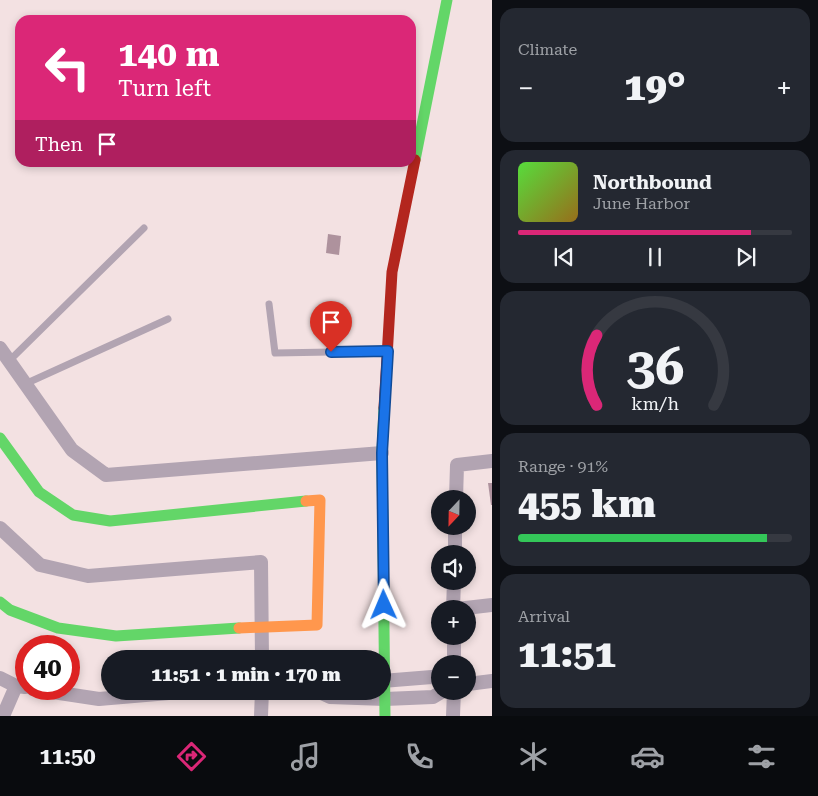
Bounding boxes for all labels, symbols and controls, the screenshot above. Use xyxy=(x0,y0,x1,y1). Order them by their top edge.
text: 140 m xyxy=(118,34,219,75)
icon: left xyxy=(35,35,100,100)
text: Climate xyxy=(518,40,577,59)
text: 19° xyxy=(624,65,686,109)
text: − xyxy=(518,72,534,105)
text: + xyxy=(776,72,792,105)
text: Turn left xyxy=(118,76,211,101)
icon: arrive xyxy=(93,130,121,158)
text: Then xyxy=(35,133,83,156)
text: Northbound xyxy=(593,171,712,194)
text: June Harbor xyxy=(593,194,690,213)
icon: previous xyxy=(550,243,578,271)
icon: pause xyxy=(641,243,669,271)
icon: next xyxy=(732,243,760,271)
pin xyxy=(310,301,352,352)
icon: arrive xyxy=(317,308,345,336)
text: 36 xyxy=(626,336,684,397)
text: km/h xyxy=(631,393,679,414)
text: Range · 91% xyxy=(518,457,608,476)
text: 455 km xyxy=(518,482,656,526)
north arrow xyxy=(431,490,476,535)
map controls xyxy=(431,490,476,700)
button: sound xyxy=(431,545,476,590)
position arrow xyxy=(357,578,409,630)
button: + xyxy=(431,600,476,645)
text: Arrival xyxy=(518,607,570,626)
text: 11:51 xyxy=(518,632,616,676)
speed limit sign: 40 xyxy=(15,635,80,700)
button: − xyxy=(431,655,476,700)
text: 11:51 · 1 min · 170 m xyxy=(151,663,341,686)
icon: directions xyxy=(174,739,209,774)
icon: music xyxy=(288,739,323,774)
icon: phone xyxy=(402,739,437,774)
icon: climate xyxy=(516,739,551,774)
icon: car xyxy=(630,739,665,774)
icon: filters xyxy=(744,739,779,774)
text: 11:50 xyxy=(39,744,96,769)

